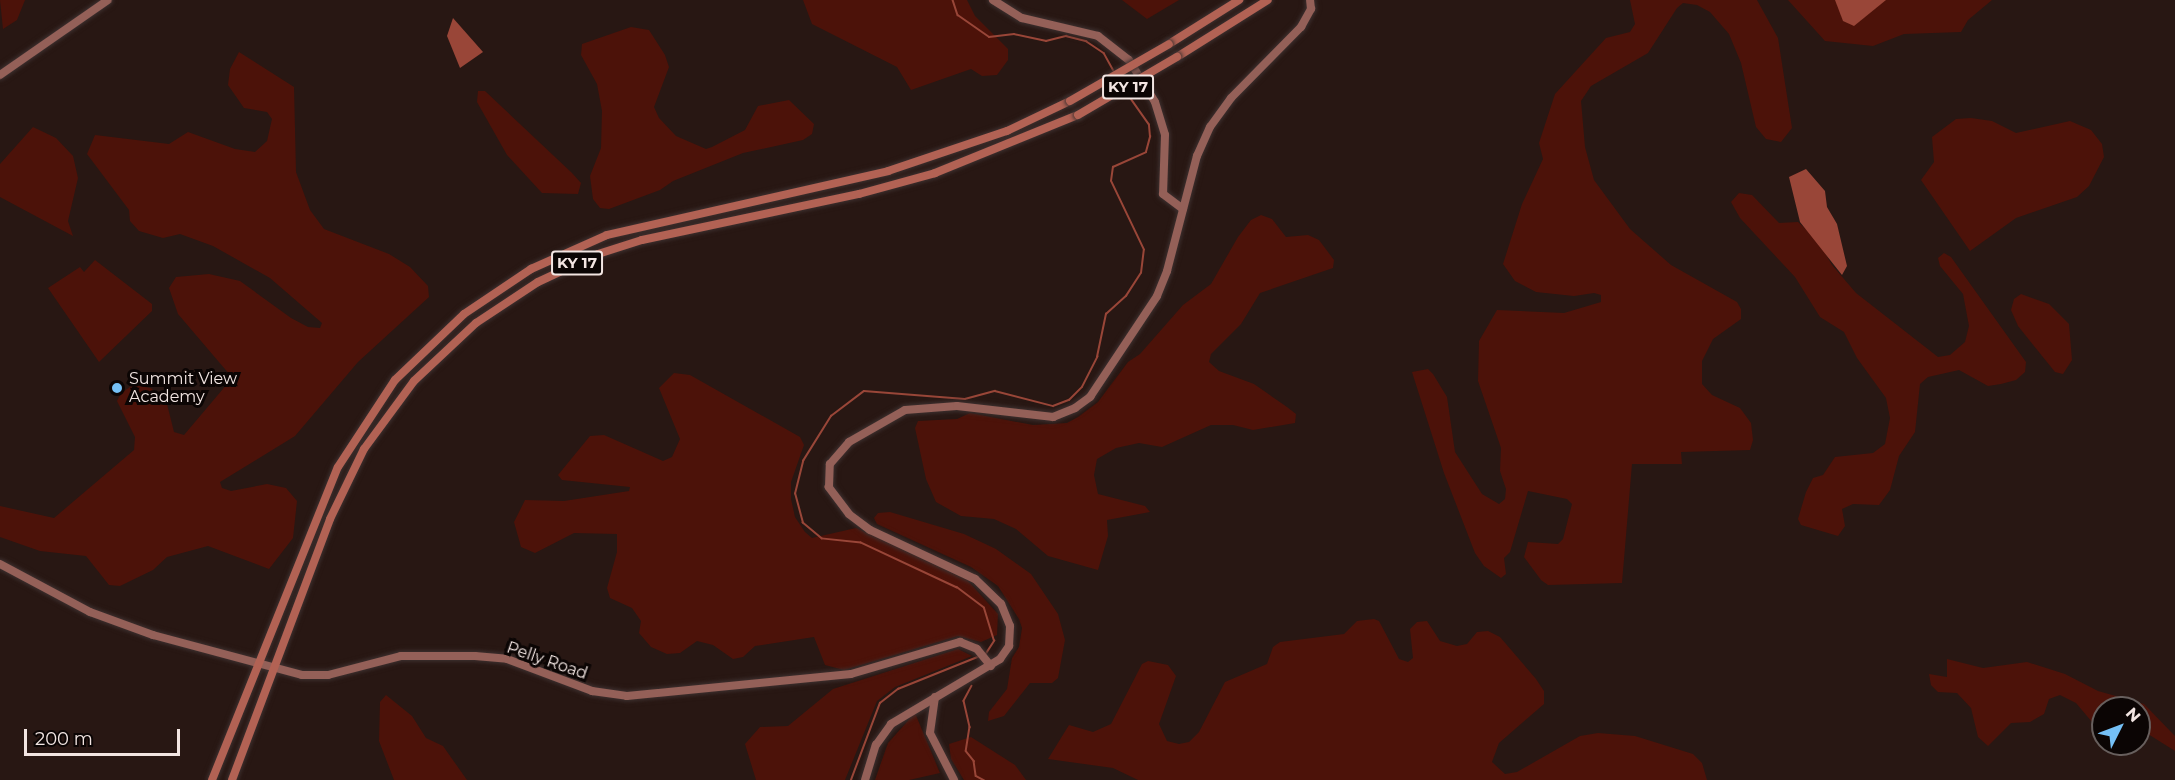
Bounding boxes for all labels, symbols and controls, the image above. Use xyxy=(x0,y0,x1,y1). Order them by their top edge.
road number: KY 17 xyxy=(1101,75,1155,99)
road number: KY 17 xyxy=(550,251,604,275)
place label: Summit View Academy xyxy=(129,369,237,407)
marker: Summit View Academy xyxy=(110,381,124,395)
street label: Pelly Road xyxy=(504,638,590,684)
north arrow xyxy=(2091,696,2151,756)
text: N xyxy=(2122,704,2145,726)
scale bar xyxy=(27,717,183,755)
text: 200 m xyxy=(35,728,93,750)

